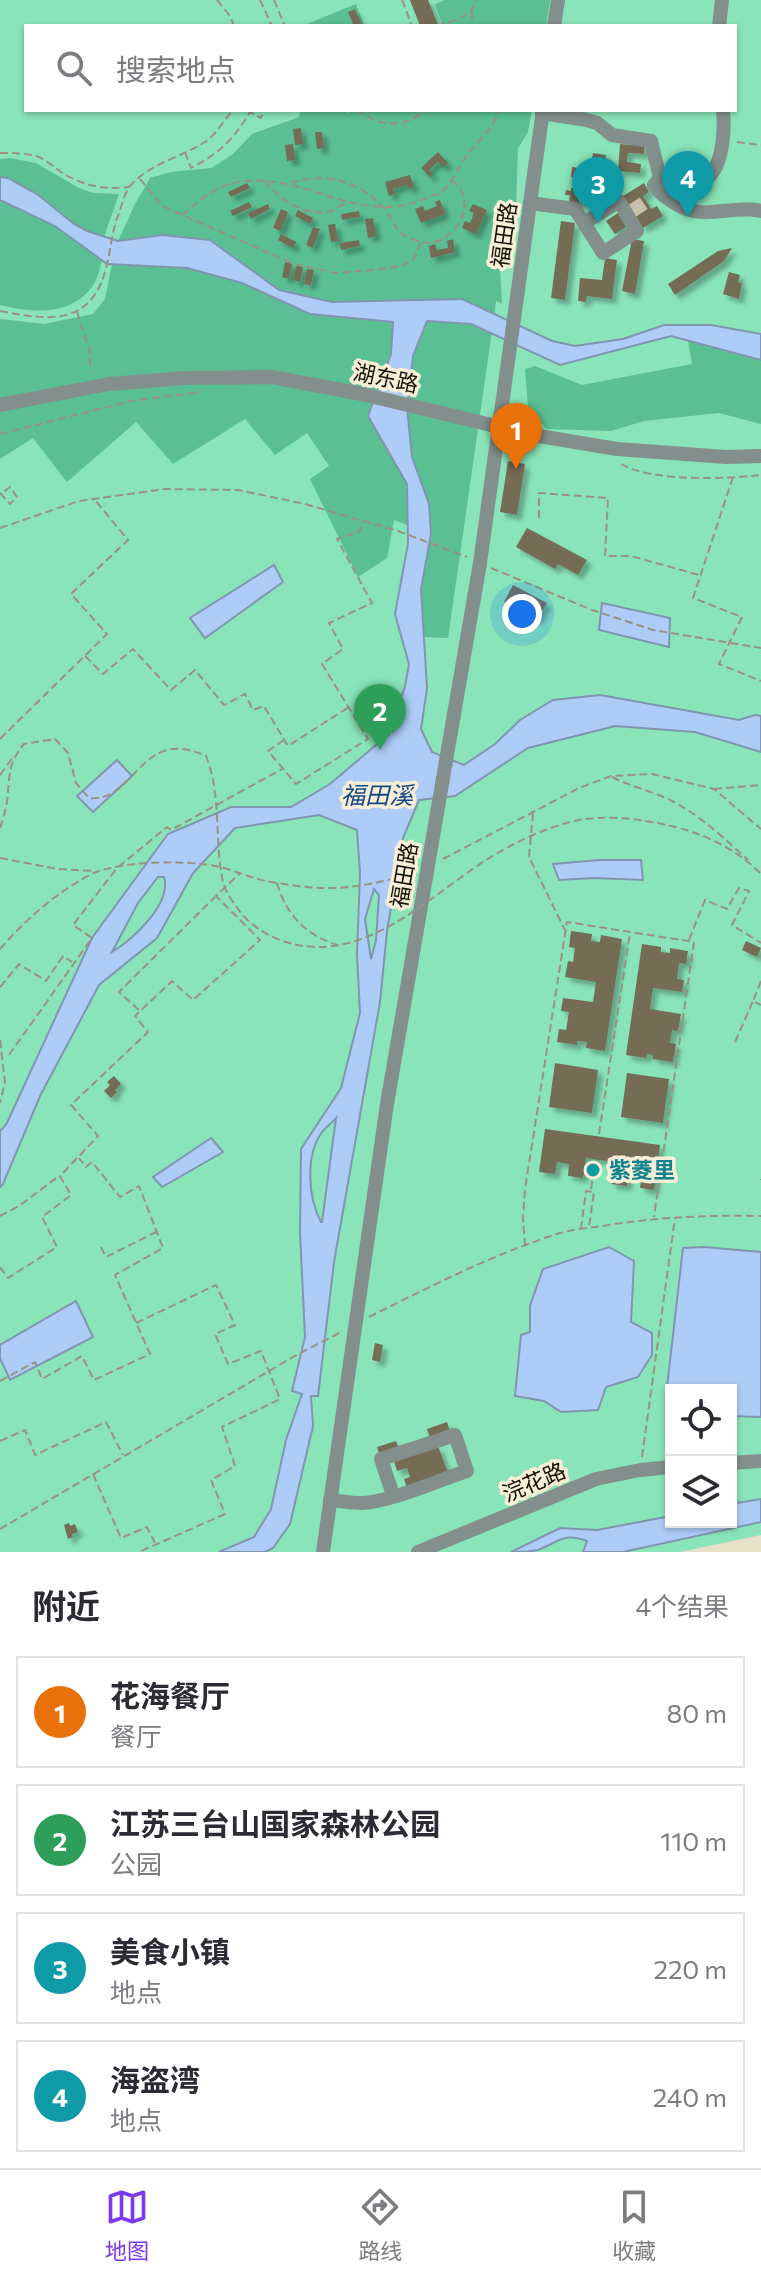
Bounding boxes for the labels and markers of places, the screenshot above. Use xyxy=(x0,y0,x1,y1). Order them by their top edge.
pin: 4 xyxy=(662,151,714,217)
pin: 3 xyxy=(572,157,624,223)
pin: 1 xyxy=(490,403,542,469)
pin: 2 xyxy=(354,684,406,750)
place label: 紫菱里 xyxy=(609,1156,675,1183)
marker: 紫菱里 xyxy=(584,1161,602,1179)

